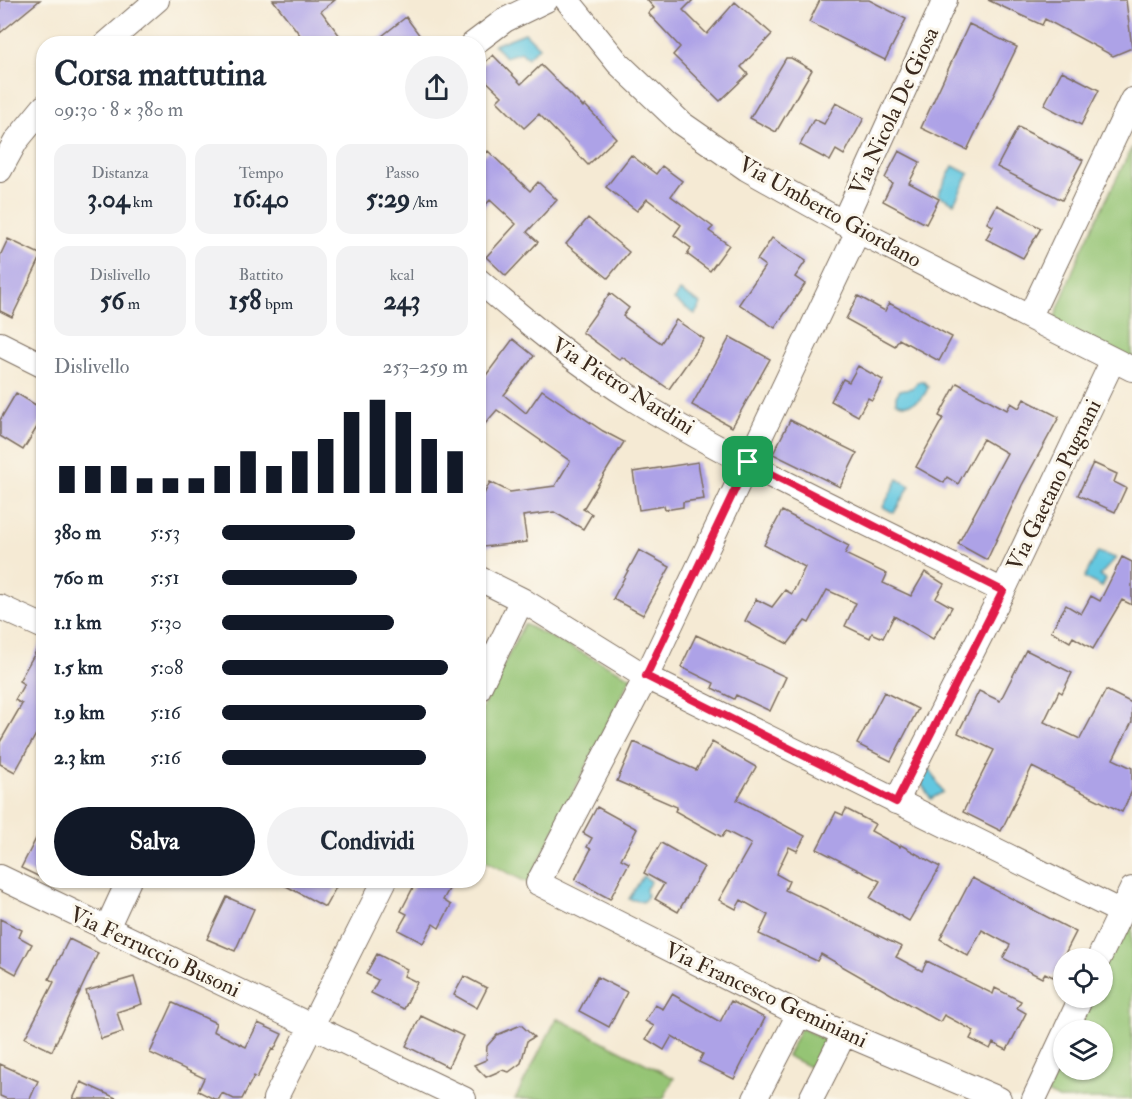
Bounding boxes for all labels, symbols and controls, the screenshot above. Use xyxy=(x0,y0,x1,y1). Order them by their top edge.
street label: Via Nicola De Giosa xyxy=(843,22,946,199)
text: Corsa mattutina xyxy=(54,54,266,95)
button: share xyxy=(405,56,468,119)
text: 09:30 · 8 × 380 m xyxy=(54,97,183,122)
street label: Via Umberto Giordano xyxy=(734,150,926,274)
text: Distanza xyxy=(91,163,149,183)
text: Tempo xyxy=(239,163,283,183)
text: Passo xyxy=(385,163,419,183)
text: 3.04 xyxy=(87,183,129,215)
text: 16:40 xyxy=(233,183,289,215)
text: 5:29 xyxy=(366,183,410,215)
text: km xyxy=(129,192,153,212)
text: /km xyxy=(410,192,438,212)
text: Dislivello xyxy=(90,265,150,285)
text: Battito xyxy=(239,265,283,285)
text: kcal xyxy=(390,265,414,285)
text: 56 xyxy=(100,285,124,317)
text: 158 xyxy=(229,285,262,317)
text: 243 xyxy=(383,285,421,317)
text: m xyxy=(124,294,140,314)
text: bpm xyxy=(262,294,293,314)
street label: Via Pietro Nardini xyxy=(546,331,700,441)
text: Dislivello xyxy=(54,354,129,379)
text: 253–259 m xyxy=(383,354,468,379)
street label: Via Gaetano Pugnani xyxy=(1000,395,1108,575)
pin xyxy=(722,436,773,487)
icon: arrive xyxy=(731,445,764,478)
text: 380 m xyxy=(54,520,101,545)
text: 5:53 xyxy=(150,520,180,545)
text: 760 m xyxy=(54,565,103,590)
text: 5:51 xyxy=(150,565,180,590)
text: 1.1 km xyxy=(54,610,101,635)
text: 5:30 xyxy=(150,610,182,635)
text: 1.5 km xyxy=(54,655,103,680)
text: 5:08 xyxy=(150,655,183,680)
text: 1.9 km xyxy=(54,700,105,725)
text: 5:16 xyxy=(150,700,181,725)
text: 2.3 km xyxy=(54,745,105,770)
text: 5:16 xyxy=(150,745,181,770)
button: Salva xyxy=(54,807,255,876)
button: Condividi xyxy=(267,807,468,876)
street label: Via Ferruccio Busoni xyxy=(65,900,245,1004)
street label: Via Francesco Geminiani xyxy=(660,936,872,1054)
map controls xyxy=(1053,948,1113,1080)
button: locate xyxy=(1053,948,1113,1008)
button: layers xyxy=(1053,1020,1113,1080)

